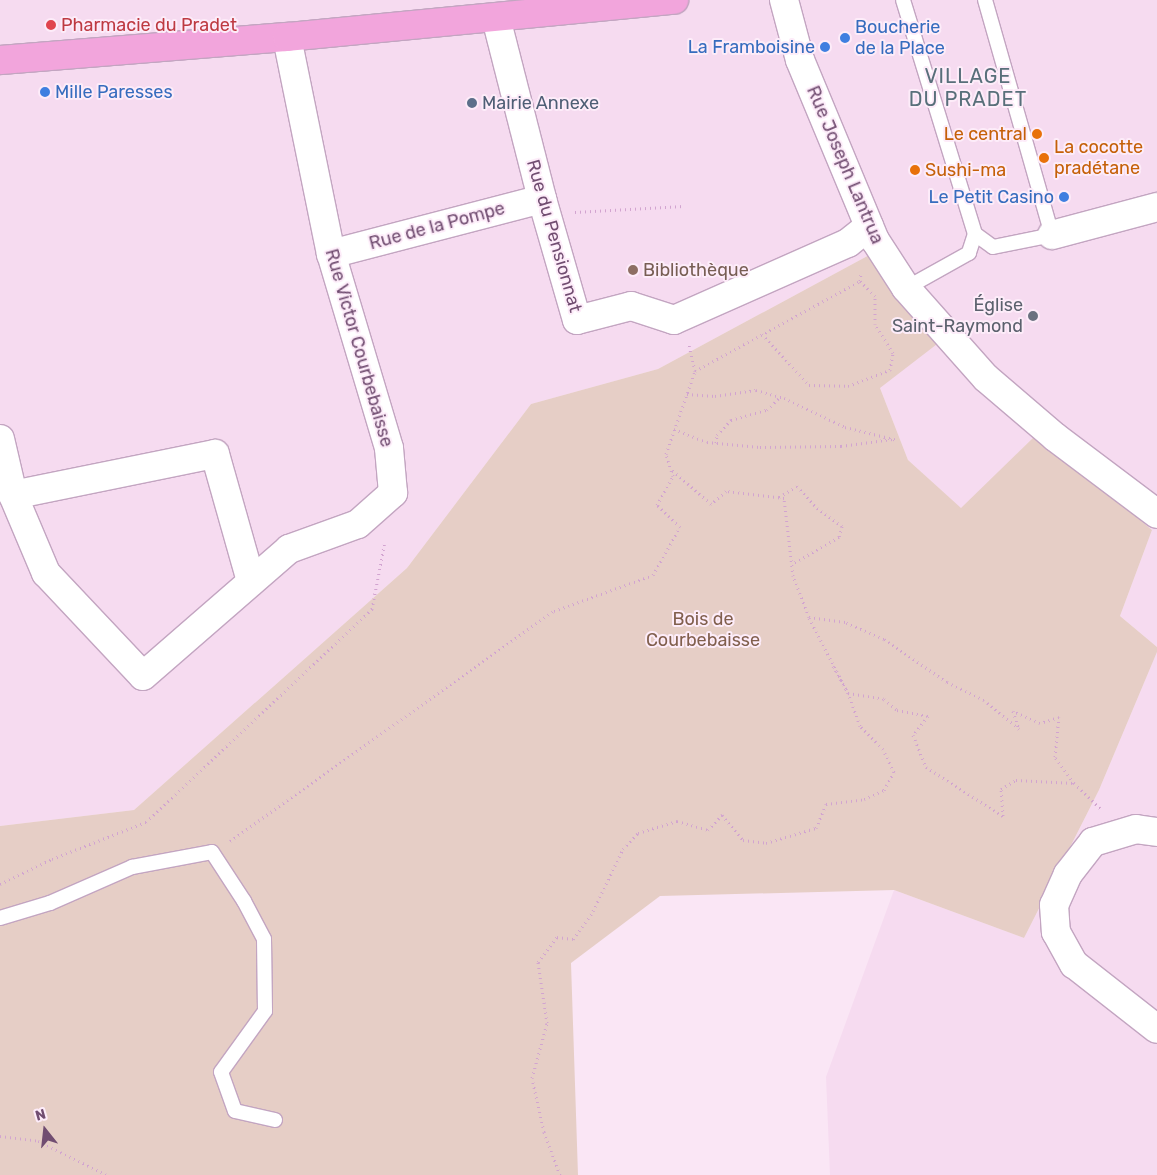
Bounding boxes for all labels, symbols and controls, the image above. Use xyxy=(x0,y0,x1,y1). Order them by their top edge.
place label: Pharmacie du Pradet xyxy=(61,14,237,36)
place label: Boucherie de la Place xyxy=(855,17,945,59)
marker: Pharmacie du Pradet xyxy=(45,19,57,31)
marker: Boucherie de la Place xyxy=(839,32,851,44)
place label: La Framboisine xyxy=(688,36,815,58)
marker: La Framboisine xyxy=(819,41,831,53)
district label: VILLAGE DU PRADET xyxy=(908,64,1028,111)
place label: Mille Paresses xyxy=(55,81,173,103)
street label: Rue Joseph Lantrua xyxy=(802,83,888,247)
marker: Mille Paresses xyxy=(39,86,51,98)
place label: Mairie Annexe xyxy=(482,92,600,114)
marker: Mairie Annexe xyxy=(466,97,478,109)
place label: Le central xyxy=(944,123,1027,145)
marker: Le central xyxy=(1031,128,1043,140)
place label: La cocotte pradétane xyxy=(1054,137,1143,180)
marker: La cocotte pradétane xyxy=(1038,152,1050,164)
street label: Rue du Pensionnat xyxy=(522,157,586,315)
place label: Sushi-ma xyxy=(925,159,1006,181)
marker: Sushi-ma xyxy=(909,164,921,176)
place label: Le Petit Casino xyxy=(929,186,1054,208)
marker: Le Petit Casino xyxy=(1058,191,1070,203)
street label: Rue de la Pompe xyxy=(367,198,507,254)
street label: Rue Victor Courbebaisse xyxy=(320,246,398,450)
place label: Bibliothèque xyxy=(643,259,749,281)
marker: Bibliothèque xyxy=(627,264,639,276)
place label: Église Saint-Raymond xyxy=(892,295,1023,338)
marker: Église Saint-Raymond xyxy=(1027,310,1039,322)
park label: Bois de Courbebaisse xyxy=(646,609,760,652)
north arrow xyxy=(20,1105,70,1155)
text: N xyxy=(34,1106,48,1125)

